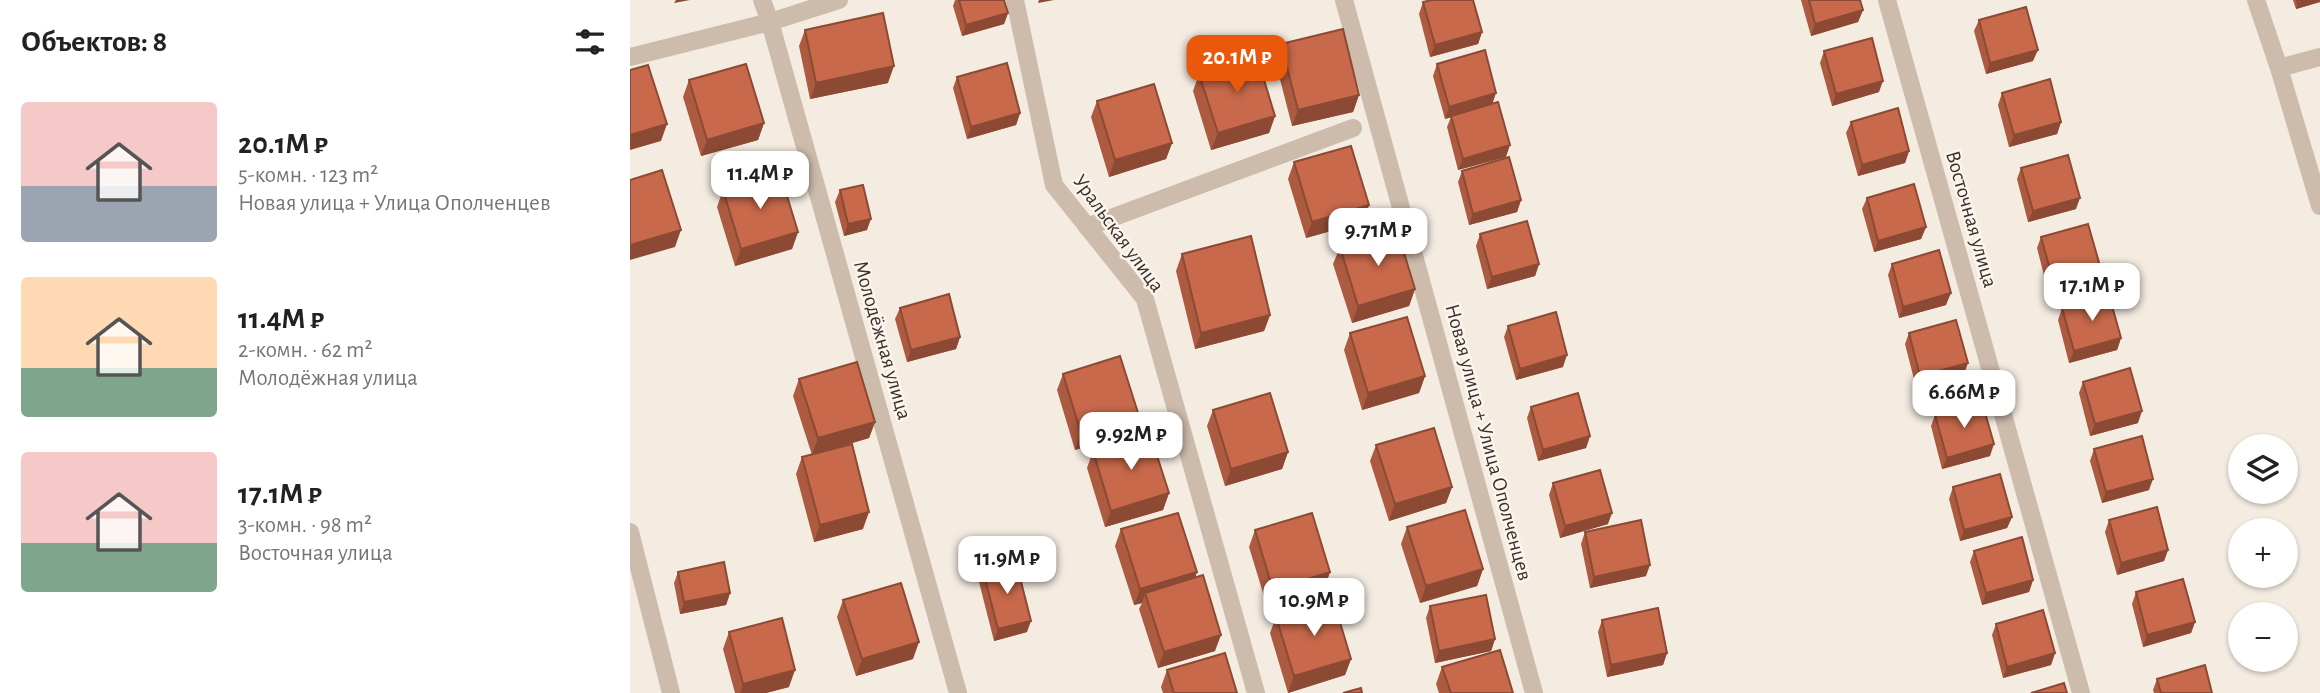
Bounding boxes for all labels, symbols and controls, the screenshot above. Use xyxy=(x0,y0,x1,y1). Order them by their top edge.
icon: filters xyxy=(571,23,609,61)
text: Объектов: 8 xyxy=(21,27,167,57)
pin: 20.1M ₽ xyxy=(1172,36,1302,95)
text: 20.1M ₽ xyxy=(1203,46,1271,69)
text: 20.1M ₽ xyxy=(238,129,328,159)
icon: home xyxy=(77,130,161,214)
street label: Восточная улица xyxy=(1942,148,2001,290)
pin: 11.4M ₽ xyxy=(695,152,825,211)
text: 11.4M ₽ xyxy=(727,162,793,185)
text: 5-комн. · 123 m² xyxy=(238,164,378,187)
street label: Уральская улица xyxy=(1069,171,1168,296)
text: Новая улица + Улица Ополченцев xyxy=(238,192,551,215)
pin: 9.71M ₽ xyxy=(1313,208,1443,268)
text: 9.71M ₽ xyxy=(1344,219,1412,242)
street label: Молодёжная улица xyxy=(850,258,915,422)
pin: 17.1M ₽ xyxy=(2027,264,2157,323)
text: 17.1M ₽ xyxy=(2060,274,2124,297)
street label: Новая улица + Улица Ополченцев xyxy=(1441,302,1536,583)
text: 11.4M ₽ xyxy=(238,304,324,334)
icon: home xyxy=(77,305,161,389)
text: 2-комн. · 62 m² xyxy=(238,339,372,362)
text: Молодёжная улица xyxy=(238,367,418,390)
pin: 6.66M ₽ xyxy=(1899,370,2029,430)
text: 6.66M ₽ xyxy=(1928,381,2000,404)
pin: 9.92M ₽ xyxy=(1066,412,1196,472)
text: 9.92M ₽ xyxy=(1096,423,1166,446)
map controls xyxy=(2228,434,2298,672)
button: layers xyxy=(2228,434,2298,504)
text: 17.1M ₽ xyxy=(238,479,322,509)
icon: home xyxy=(77,480,161,564)
text: 3-комн. · 98 m² xyxy=(238,514,372,537)
button: + xyxy=(2228,518,2298,588)
pin: 11.9M ₽ xyxy=(942,536,1072,596)
text: Восточная улица xyxy=(238,542,393,565)
text: 11.9M ₽ xyxy=(974,547,1040,570)
pin: 10.9M ₽ xyxy=(1249,578,1379,638)
text: 10.9M ₽ xyxy=(1279,589,1349,612)
button: − xyxy=(2228,602,2298,672)

